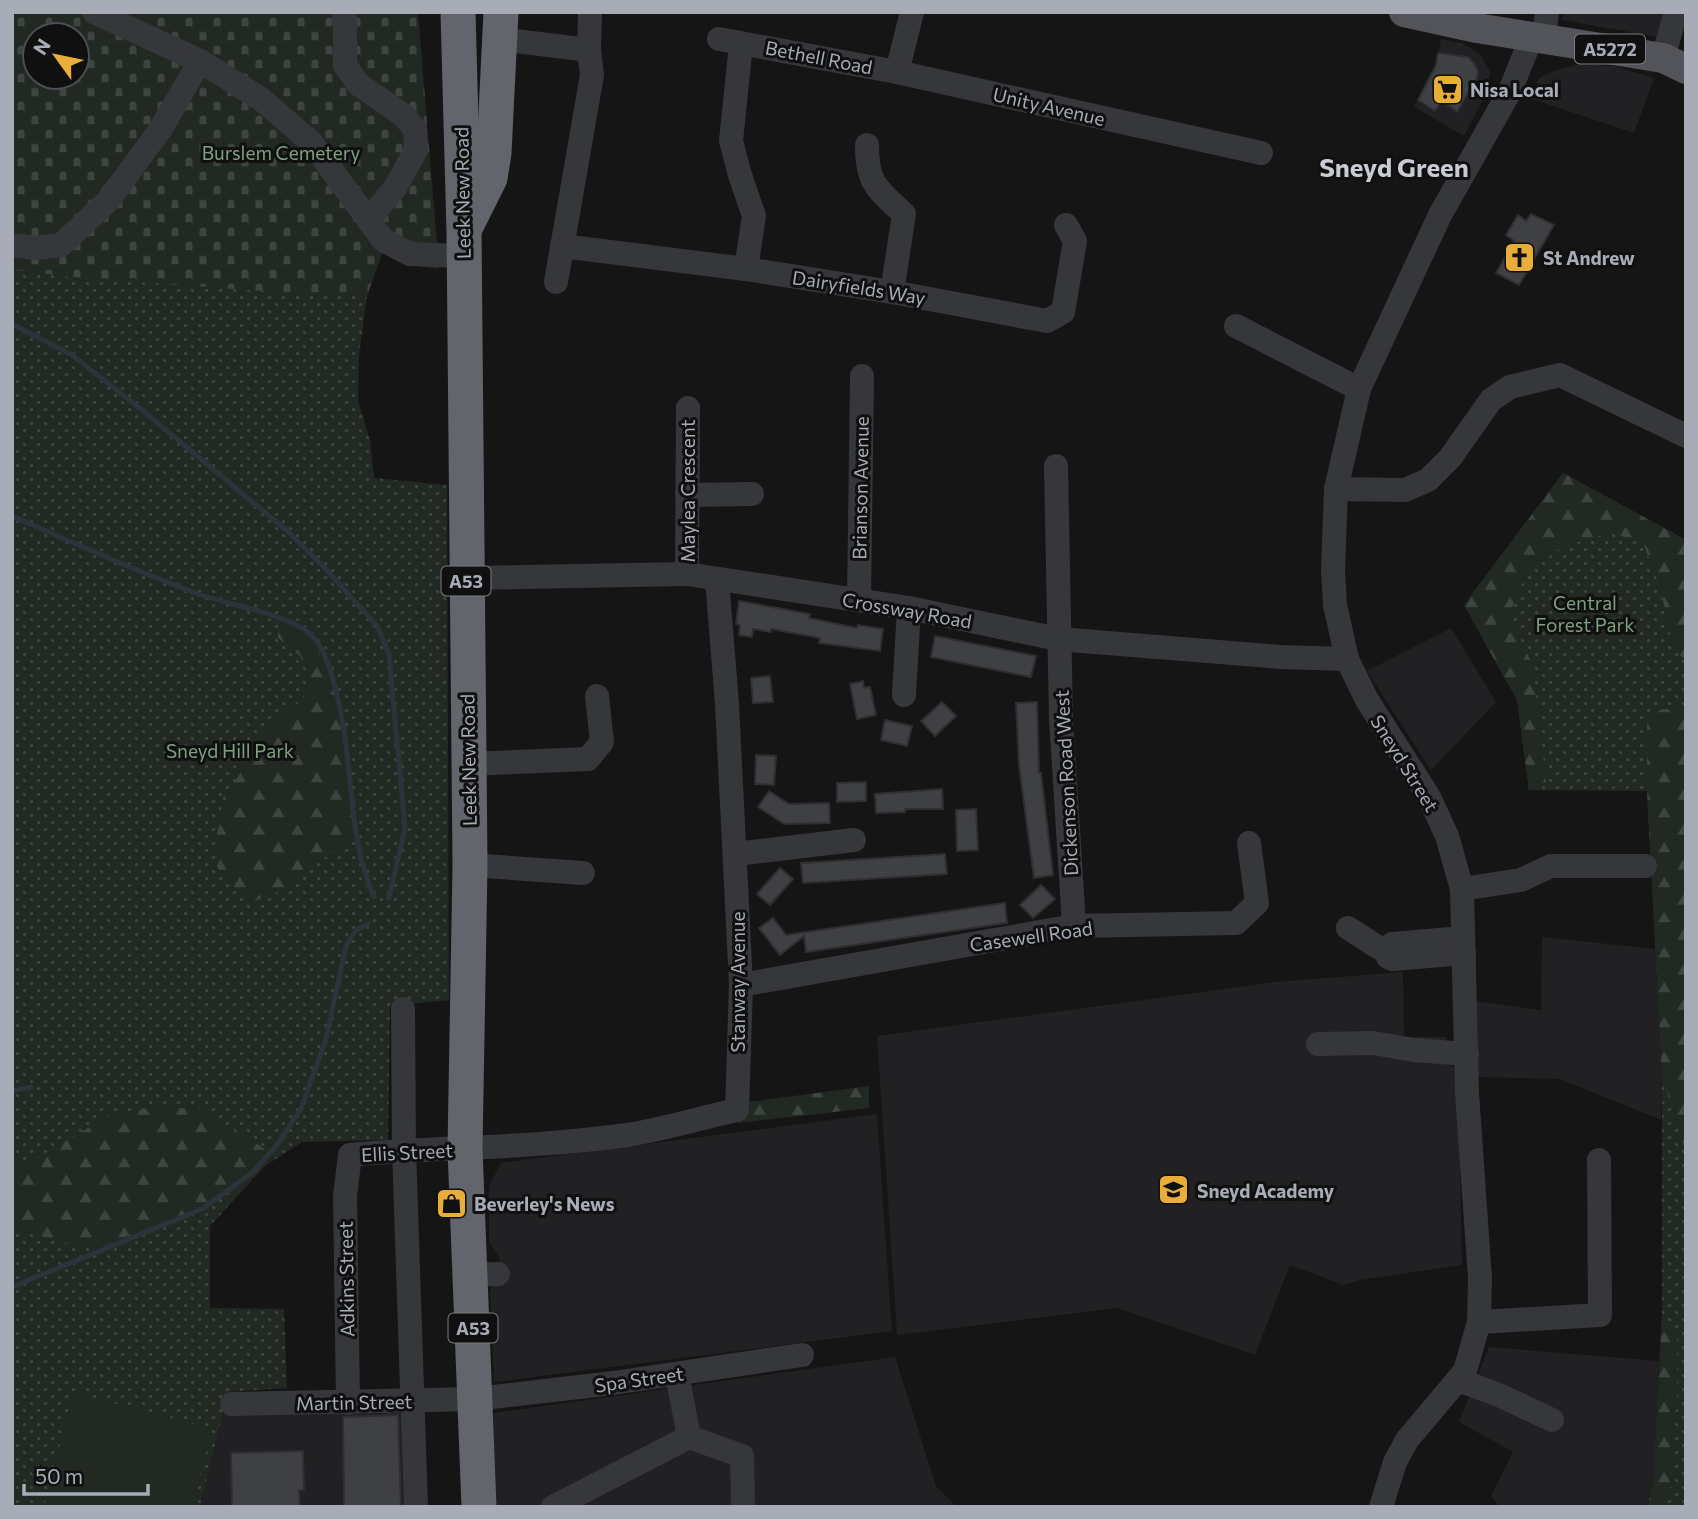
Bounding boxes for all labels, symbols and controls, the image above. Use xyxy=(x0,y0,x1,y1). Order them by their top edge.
north arrow xyxy=(21,21,91,91)
text: N xyxy=(28,34,55,59)
road number: A5272 xyxy=(1575,34,1645,64)
street label: Bethell Road xyxy=(764,35,874,79)
supermarket icon: Nisa Local xyxy=(1430,72,1464,106)
place label: Nisa Local xyxy=(1470,78,1559,101)
street label: Unity Avenue xyxy=(991,82,1107,130)
street label: Leek New Road xyxy=(449,127,475,259)
park label: Burslem Cemetery xyxy=(202,141,360,164)
district label: Sneyd Green xyxy=(1319,151,1469,182)
church icon: St Andrew xyxy=(1503,240,1537,274)
place label: St Andrew xyxy=(1543,246,1635,269)
street label: Dairyfields Way xyxy=(791,265,927,309)
street label: Brianson Avenue xyxy=(847,416,873,560)
street label: Maylea Crescent xyxy=(676,419,699,563)
road number: A53 xyxy=(442,566,490,596)
street label: Crossway Road xyxy=(840,587,974,633)
park label: Central Forest Park xyxy=(1536,591,1634,636)
street label: Dickenson Road West xyxy=(1050,689,1082,876)
street label: Leek New Road xyxy=(455,694,481,826)
street label: Sneyd Street xyxy=(1366,710,1444,816)
park label: Sneyd Hill Park xyxy=(166,739,294,762)
street label: Stanway Avenue xyxy=(726,912,749,1052)
street label: Casewell Road xyxy=(968,916,1094,956)
street label: Ellis Street xyxy=(361,1138,454,1166)
school or university icon: Sneyd Academy xyxy=(1157,1173,1191,1207)
place label: Sneyd Academy xyxy=(1197,1179,1335,1202)
shop icon: Beverley's News xyxy=(434,1186,468,1220)
place label: Beverley's News xyxy=(474,1192,615,1215)
street label: Adkins Street xyxy=(333,1221,359,1337)
road number: A53 xyxy=(448,1314,498,1343)
street label: Spa Street xyxy=(593,1361,685,1397)
street label: Martin Street xyxy=(296,1389,413,1415)
scale bar xyxy=(24,1452,149,1496)
text: 50 m xyxy=(35,1463,83,1488)

